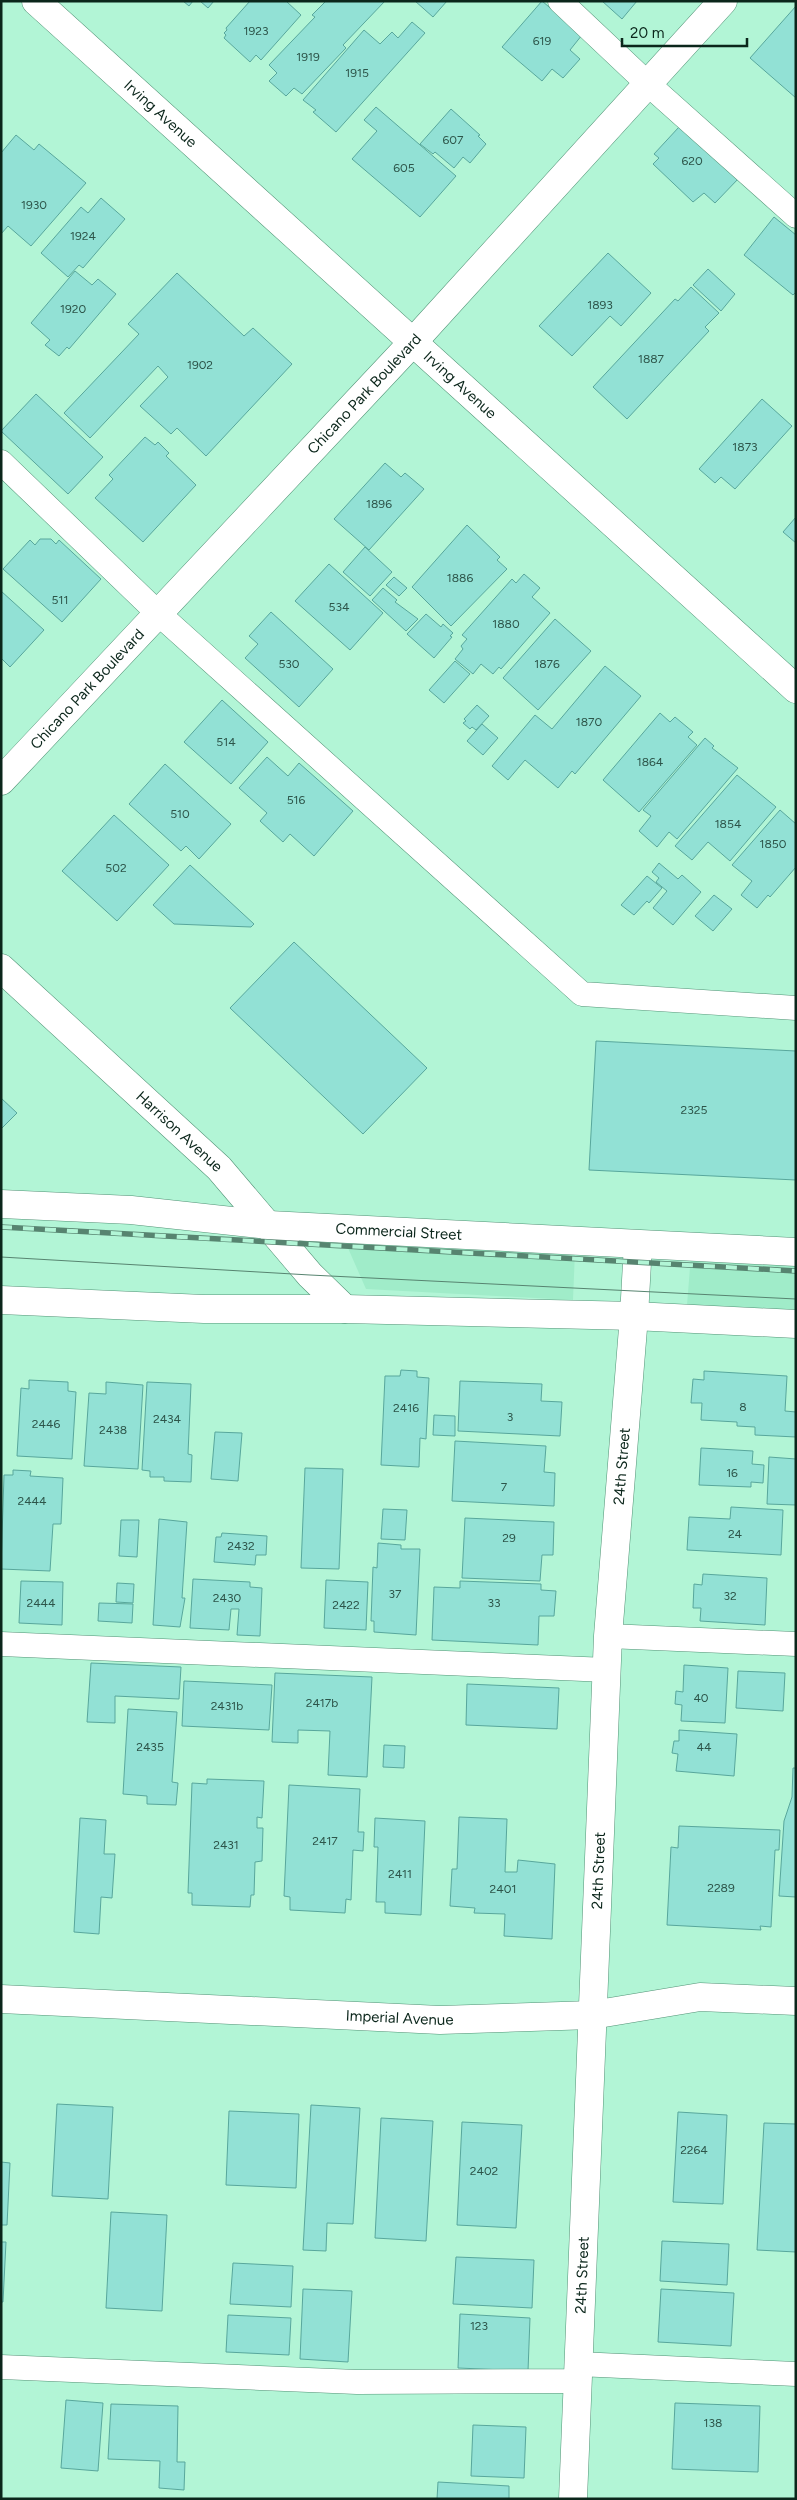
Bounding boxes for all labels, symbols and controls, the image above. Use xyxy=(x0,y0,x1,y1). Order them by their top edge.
scale bar xyxy=(622,15,747,47)
house number: 1923 xyxy=(244,24,268,38)
text: 20 m xyxy=(630,24,664,42)
house number: 619 xyxy=(533,34,551,48)
house number: 1919 xyxy=(296,50,320,64)
house number: 1915 xyxy=(345,66,369,80)
street label: Irving Avenue xyxy=(120,76,201,151)
house number: 607 xyxy=(443,133,464,147)
house number: 620 xyxy=(681,154,703,168)
house number: 605 xyxy=(393,161,415,175)
house number: 1930 xyxy=(21,198,47,212)
house number: 1924 xyxy=(70,229,96,243)
house number: 1893 xyxy=(587,298,613,312)
house number: 1920 xyxy=(60,302,86,316)
street label: Chicano Park Boulevard xyxy=(304,330,425,458)
street label: Irving Avenue xyxy=(420,347,500,422)
house number: 1887 xyxy=(638,352,665,366)
house number: 1902 xyxy=(187,358,213,372)
house number: 1873 xyxy=(732,440,758,454)
house number: 1896 xyxy=(366,497,392,511)
house number: 1886 xyxy=(447,571,473,585)
house number: 511 xyxy=(52,593,68,607)
house number: 534 xyxy=(329,600,350,614)
house number: 1880 xyxy=(492,617,520,631)
street label: Chicano Park Boulevard xyxy=(27,625,148,753)
house number: 530 xyxy=(278,657,300,671)
house number: 1876 xyxy=(534,657,560,671)
house number: 1870 xyxy=(576,715,603,729)
house number: 514 xyxy=(216,735,236,749)
house number: 1864 xyxy=(637,755,664,769)
house number: 516 xyxy=(287,793,306,807)
house number: 510 xyxy=(170,807,190,821)
house number: 1854 xyxy=(715,817,742,831)
house number: 1850 xyxy=(760,837,787,851)
house number: 502 xyxy=(105,861,127,875)
street label: Harrison Avenue xyxy=(132,1087,226,1176)
house number: 2325 xyxy=(681,1103,708,1117)
street label: Commercial Street xyxy=(335,1219,463,1244)
house number: 8 xyxy=(739,1400,747,1414)
house number: 2416 xyxy=(393,1401,419,1415)
house number: 3 xyxy=(507,1410,513,1424)
house number: 2434 xyxy=(153,1412,182,1426)
house number: 2446 xyxy=(32,1417,60,1431)
house number: 2438 xyxy=(99,1423,127,1437)
street label: 24th Street xyxy=(610,1427,634,1506)
house number: 16 xyxy=(726,1466,738,1480)
house number: 7 xyxy=(501,1480,508,1494)
house number: 2444 xyxy=(17,1494,47,1508)
house number: 24 xyxy=(728,1527,743,1541)
house number: 29 xyxy=(502,1531,516,1545)
house number: 2432 xyxy=(227,1539,255,1553)
house number: 37 xyxy=(389,1587,402,1601)
house number: 32 xyxy=(723,1589,737,1603)
house number: 2430 xyxy=(213,1591,241,1605)
house number: 2444 xyxy=(26,1596,56,1610)
house number: 33 xyxy=(487,1596,501,1610)
house number: 2422 xyxy=(332,1598,360,1612)
house number: 40 xyxy=(693,1691,709,1705)
house number: 2417b xyxy=(306,1696,338,1710)
house number: 2431b xyxy=(211,1699,243,1713)
house number: 2435 xyxy=(136,1740,164,1754)
house number: 44 xyxy=(697,1740,712,1754)
street label: 24th Street xyxy=(588,1831,609,1910)
house number: 2417 xyxy=(312,1834,338,1848)
house number: 2431 xyxy=(213,1838,239,1852)
house number: 2411 xyxy=(388,1867,412,1881)
house number: 2289 xyxy=(707,1881,735,1895)
house number: 2401 xyxy=(490,1882,516,1896)
street label: Imperial Avenue xyxy=(345,2006,454,2029)
house number: 2264 xyxy=(680,2143,708,2157)
house number: 2402 xyxy=(470,2164,498,2178)
street label: 24th Street xyxy=(572,2236,593,2314)
house number: 123 xyxy=(470,2319,488,2333)
house number: 138 xyxy=(704,2416,722,2430)

